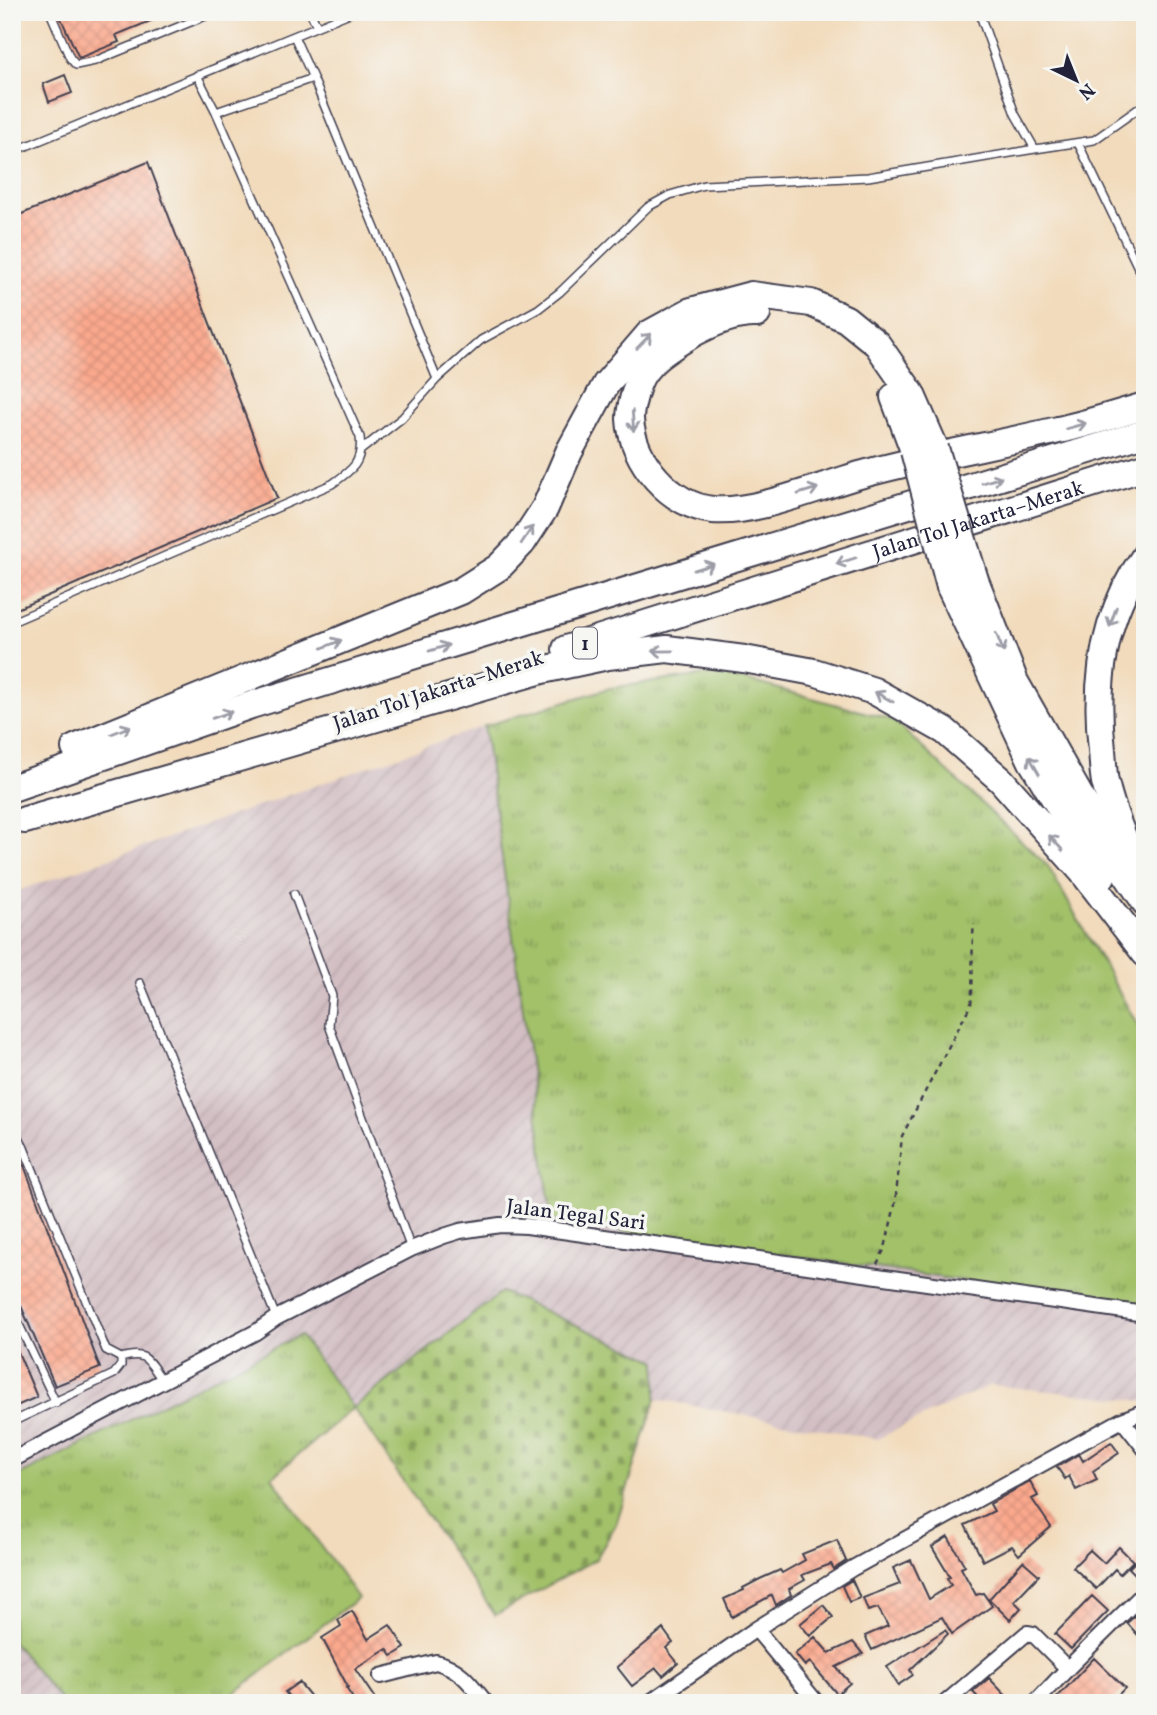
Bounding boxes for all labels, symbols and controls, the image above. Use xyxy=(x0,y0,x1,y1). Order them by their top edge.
north arrow xyxy=(1042,46,1112,116)
text: N xyxy=(1072,77,1100,105)
one-way arrow xyxy=(635,333,652,350)
one-way arrow xyxy=(627,409,640,432)
one-way arrow xyxy=(1065,418,1087,431)
one-way arrow xyxy=(981,472,1003,485)
street label: Jalan Tol Jakarta–Merak xyxy=(869,474,1088,568)
one-way arrow xyxy=(796,484,818,496)
one-way arrow xyxy=(520,525,534,545)
one-way arrow xyxy=(835,555,857,568)
one-way arrow xyxy=(693,560,715,573)
one-way arrow xyxy=(1106,605,1118,627)
road number: 1 xyxy=(573,628,597,658)
one-way arrow xyxy=(995,632,1008,654)
one-way arrow xyxy=(320,636,342,649)
one-way arrow xyxy=(428,640,450,653)
street label: Jalan Tol Jakarta–Merak xyxy=(330,644,548,739)
one-way arrow xyxy=(652,644,675,658)
one-way arrow xyxy=(875,690,895,704)
one-way arrow xyxy=(211,708,233,720)
one-way arrow xyxy=(110,722,131,735)
one-way arrow xyxy=(1027,755,1041,775)
one-way arrow xyxy=(1048,835,1065,852)
street label: Jalan Tegal Sari xyxy=(505,1193,647,1238)

